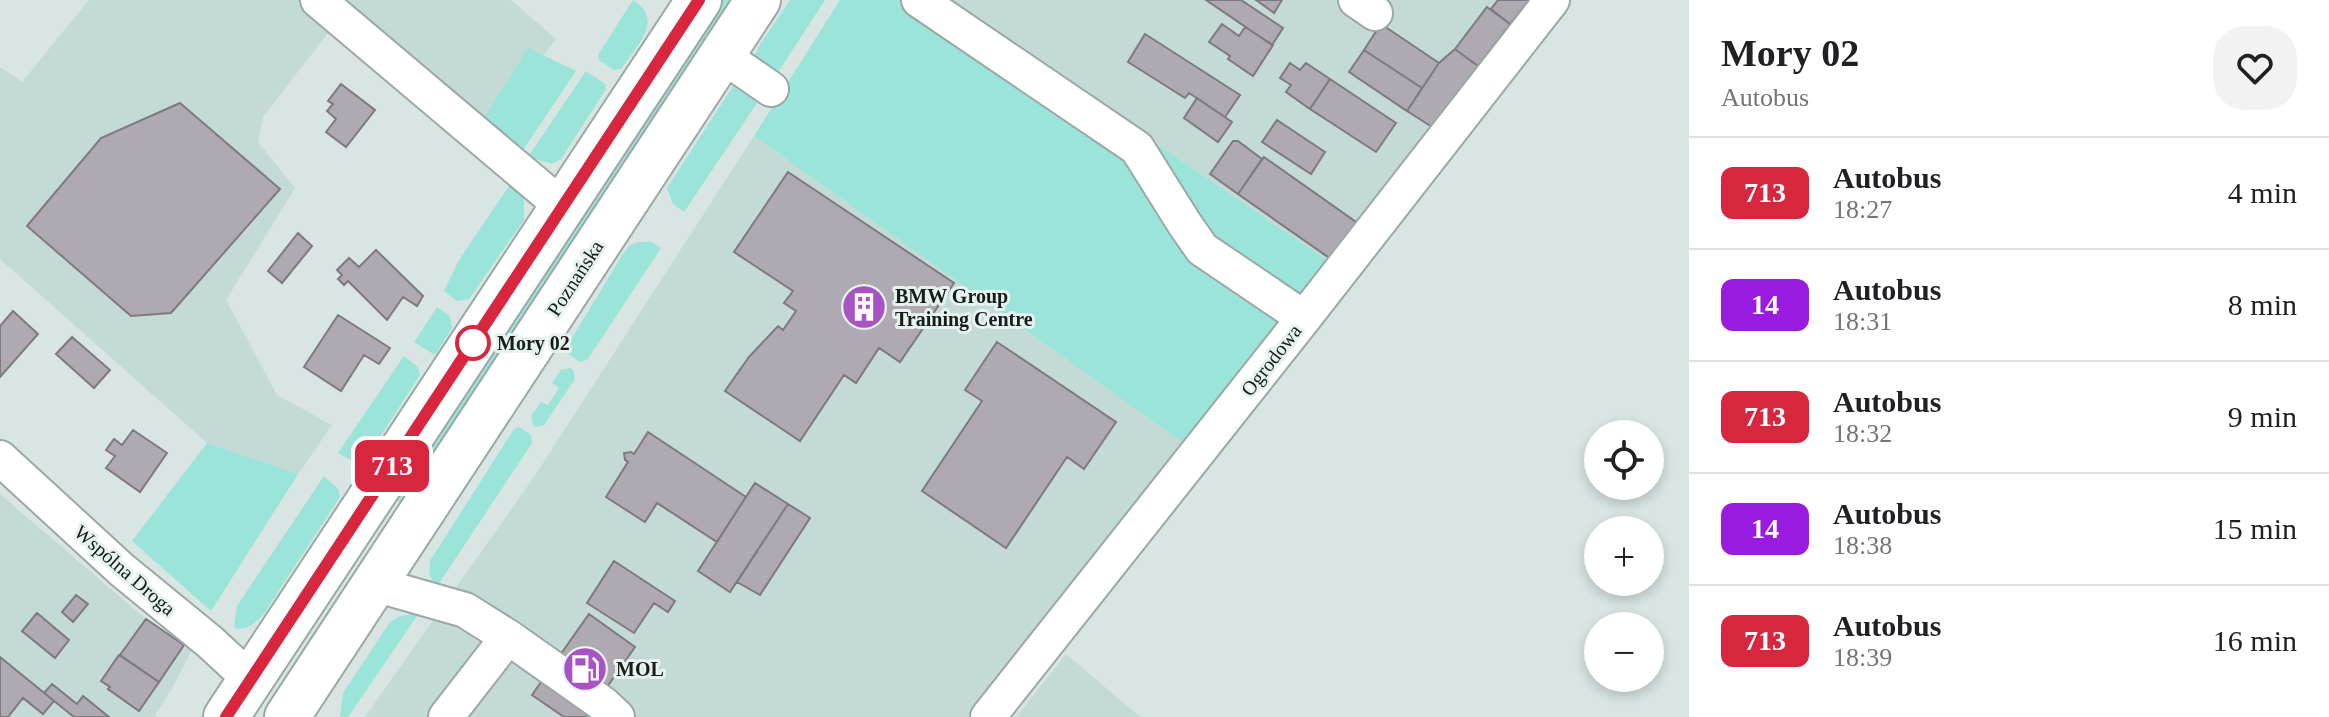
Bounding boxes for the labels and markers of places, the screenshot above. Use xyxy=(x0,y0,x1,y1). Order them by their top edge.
building icon: BMW Group Training Centre xyxy=(840,283,888,331)
place label: BMW Group Training Centre xyxy=(895,285,1033,331)
marker: Mory 02 xyxy=(456,326,490,360)
place label: Mory 02 xyxy=(497,332,570,355)
fuel station icon: MOL xyxy=(561,645,609,693)
place label: MOL xyxy=(616,658,664,680)

